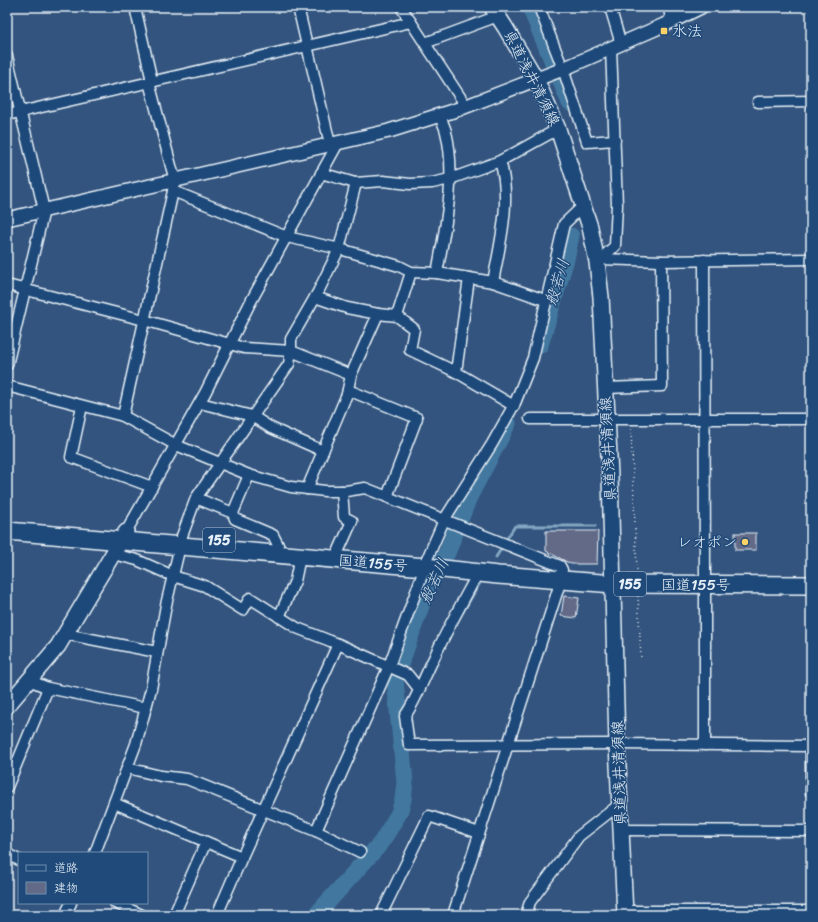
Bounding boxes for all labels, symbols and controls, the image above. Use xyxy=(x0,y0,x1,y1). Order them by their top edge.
place label: 水法 xyxy=(672,18,702,44)
street label: 県道浅井清須線 xyxy=(497,25,567,131)
marker: 水法 xyxy=(659,26,669,36)
water label: 般若川 xyxy=(536,255,578,309)
street label: 県道浅井清須線 xyxy=(592,396,624,502)
road number: 155 xyxy=(203,528,235,552)
place label: レオポン xyxy=(677,529,737,555)
marker: レオポン xyxy=(740,537,750,547)
street label: 国道155号 xyxy=(337,547,409,579)
water label: 般若川 xyxy=(411,553,457,609)
road number: 155 xyxy=(614,572,646,596)
street label: 国道155号 xyxy=(661,572,731,598)
street label: 県道浅井清須線 xyxy=(604,720,634,826)
legend xyxy=(18,852,148,904)
text: 道路 xyxy=(54,857,78,879)
text: 建物 xyxy=(54,877,78,899)

